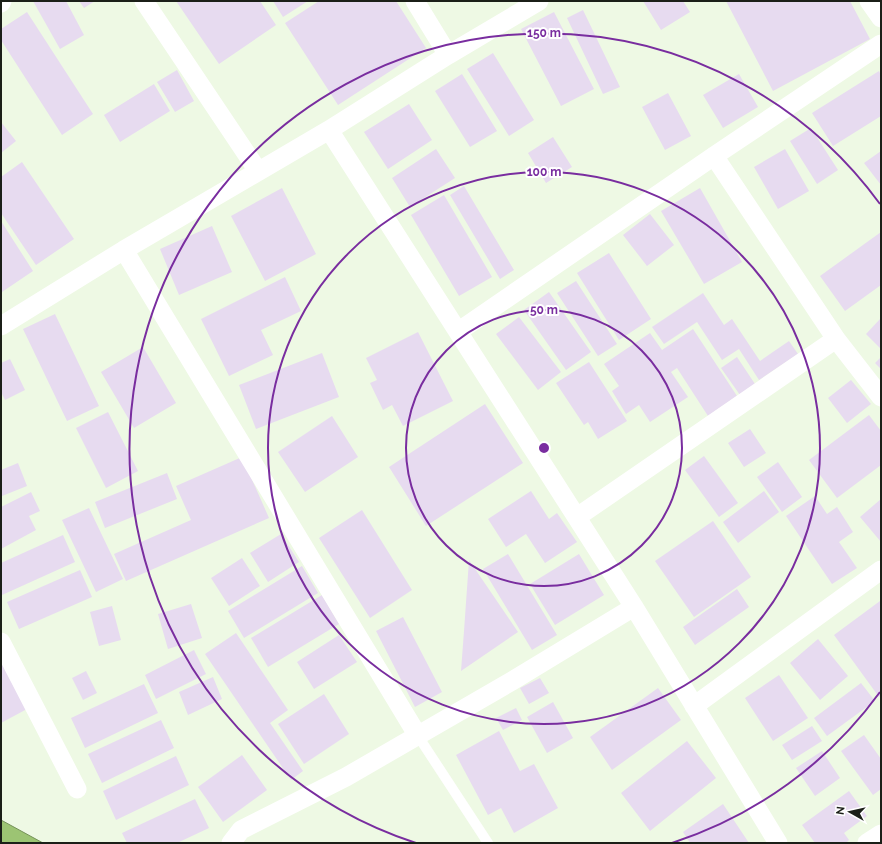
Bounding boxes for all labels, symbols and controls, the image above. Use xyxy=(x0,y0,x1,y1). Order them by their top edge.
text: 150 m xyxy=(527,26,561,40)
text: 100 m xyxy=(527,165,561,179)
text: 50 m xyxy=(530,303,558,317)
centre of rings xyxy=(537,441,551,455)
north arrow xyxy=(830,792,870,832)
text: N xyxy=(834,806,848,816)

